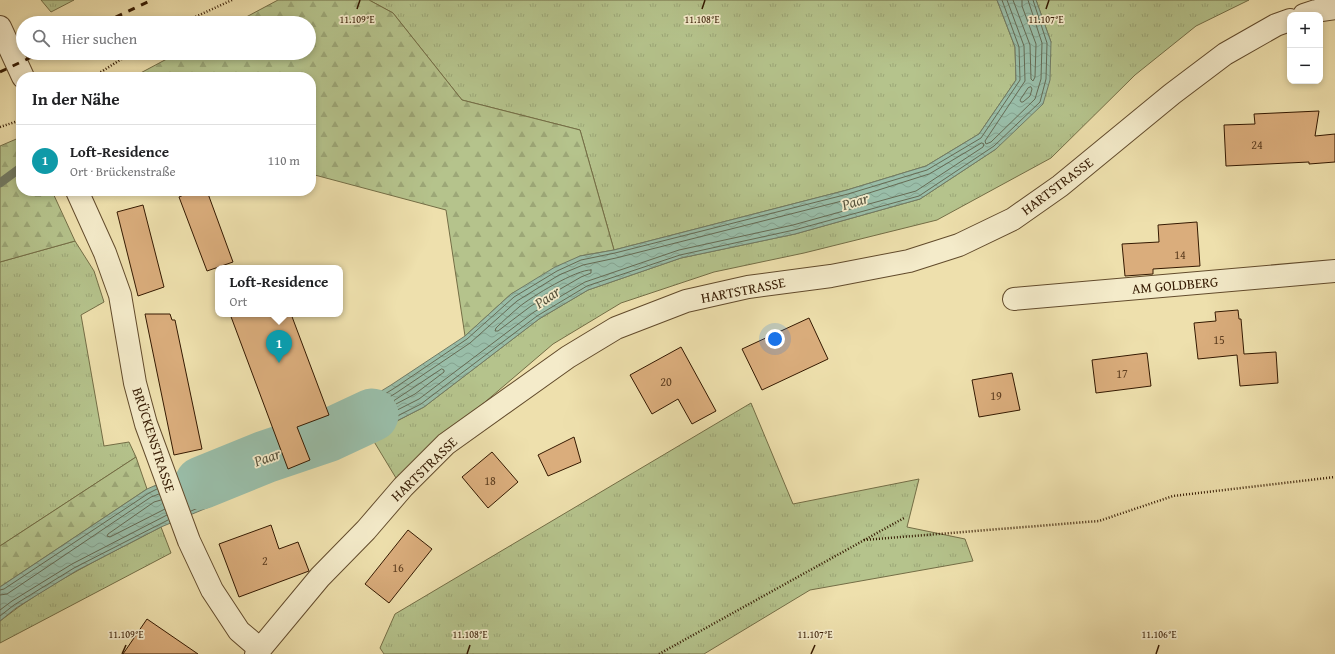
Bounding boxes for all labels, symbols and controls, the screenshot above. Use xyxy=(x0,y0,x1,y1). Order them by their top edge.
text: 11.109°E xyxy=(339,12,375,27)
text: 11.108°E xyxy=(684,12,720,27)
text: 11.107°E xyxy=(1028,12,1064,27)
map controls xyxy=(1287,12,1323,84)
button: + xyxy=(1287,12,1323,48)
search box xyxy=(16,16,316,60)
icon: search xyxy=(30,27,52,49)
text: Hier suchen xyxy=(62,28,137,49)
button: − xyxy=(1287,48,1323,84)
text: In der Nähe xyxy=(32,86,120,111)
house number: 24 xyxy=(1251,136,1263,153)
text: Loft-Residence xyxy=(70,141,169,162)
text: 1 xyxy=(42,151,48,170)
text: 110 m xyxy=(268,151,300,170)
street label: HARTSTRASSE xyxy=(1017,152,1097,220)
text: Ort · Brückenstraße xyxy=(70,162,176,181)
water label: Paar xyxy=(838,187,871,215)
house number: 14 xyxy=(1174,246,1186,263)
popup xyxy=(215,265,343,317)
text: Loft-Residence xyxy=(229,271,329,292)
street label: AM GOLDBERG xyxy=(1131,271,1219,299)
street label: HARTSTRASSE xyxy=(699,272,787,308)
water label: Paar xyxy=(529,281,564,314)
text: Ort xyxy=(229,292,247,311)
your location xyxy=(765,329,785,349)
pin: 1 xyxy=(266,330,292,363)
house number: 15 xyxy=(1213,331,1225,348)
house number: 17 xyxy=(1116,365,1128,382)
house number: 20 xyxy=(660,373,672,390)
street label: BRÜCKENSTRASSE xyxy=(128,385,180,495)
house number: 19 xyxy=(990,387,1002,404)
street label: HARTSTRASSE xyxy=(386,432,462,506)
water label: Paar xyxy=(250,442,284,472)
house number: 18 xyxy=(484,472,496,489)
house number: 2 xyxy=(262,552,268,569)
house number: 16 xyxy=(392,559,404,576)
text: 11.109°E xyxy=(108,627,144,642)
text: 11.108°E xyxy=(452,627,488,642)
text: 11.107°E xyxy=(797,627,833,642)
text: 11.106°E xyxy=(1141,627,1177,642)

